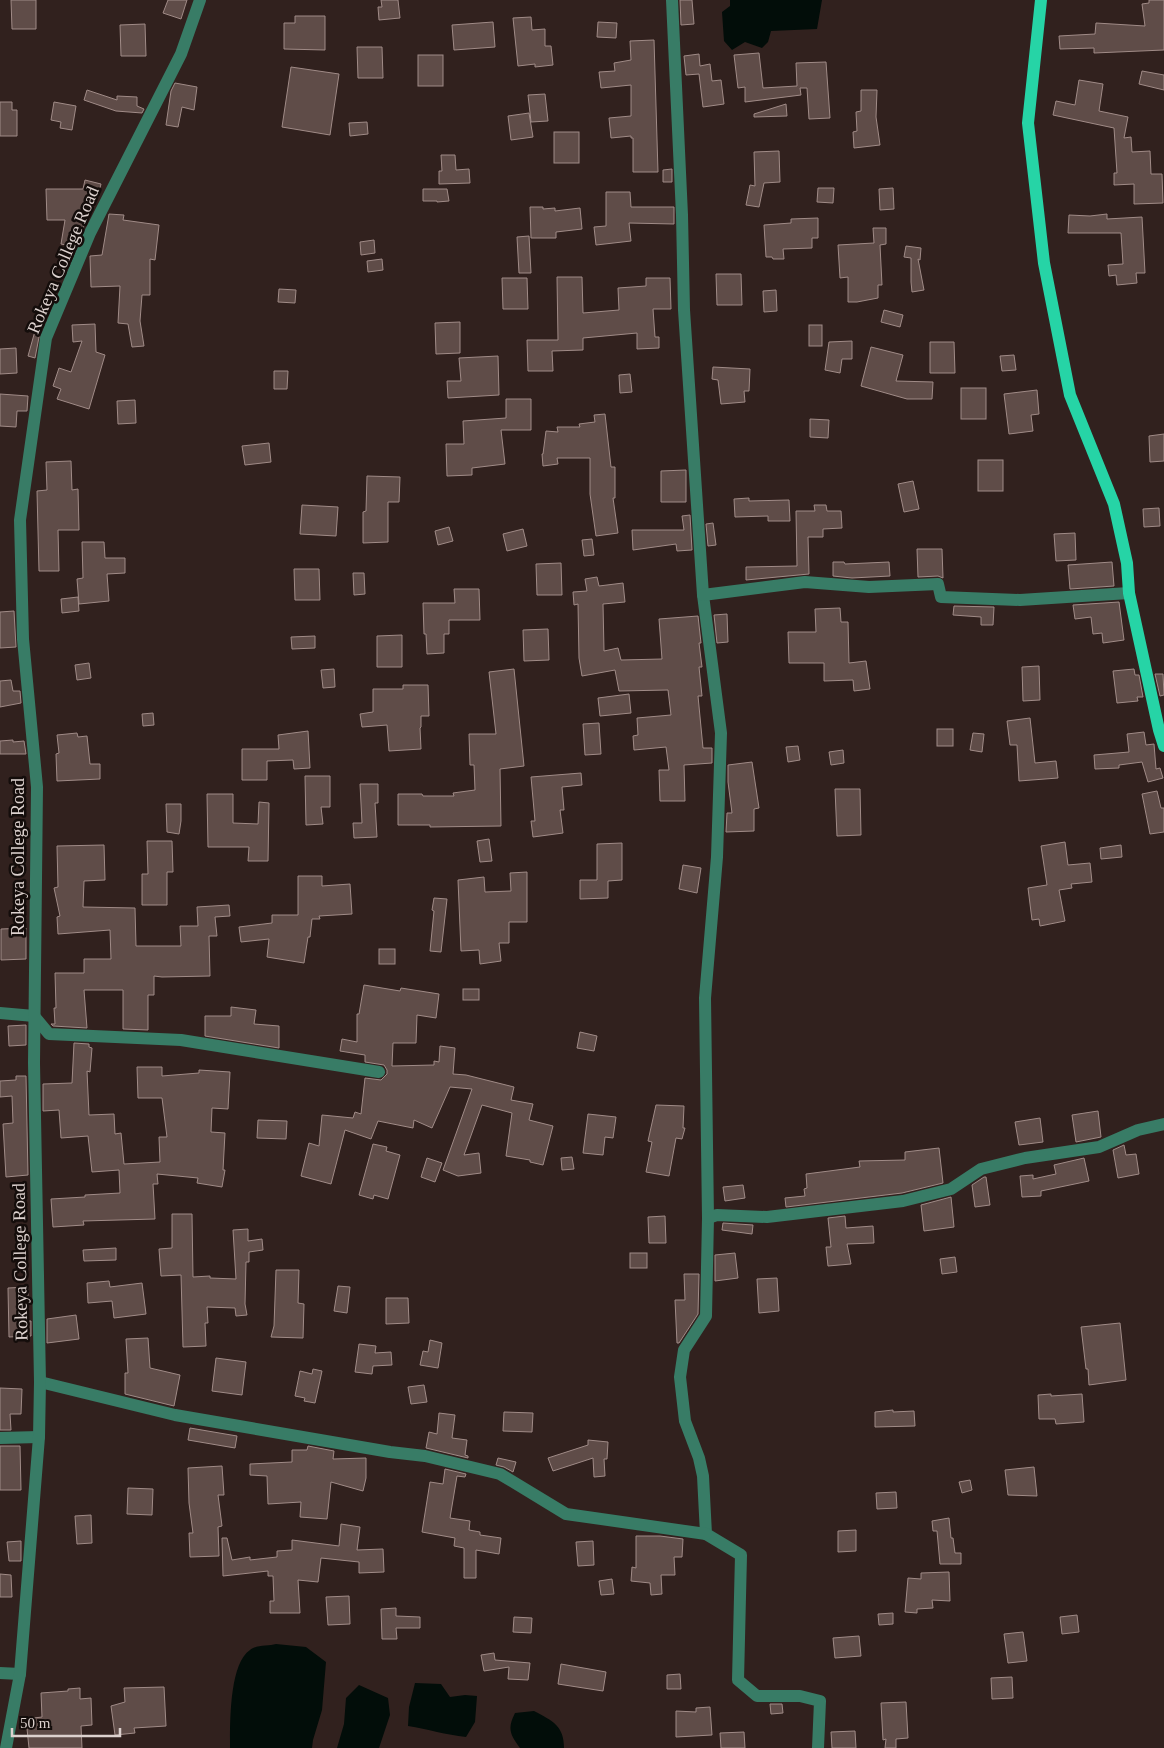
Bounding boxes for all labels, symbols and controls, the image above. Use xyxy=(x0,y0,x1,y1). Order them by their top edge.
street label: Rokeya College Road xyxy=(23,183,103,337)
street label: Rokeya College Road xyxy=(8,778,28,936)
street label: Rokeya College Road xyxy=(9,1183,31,1341)
scale bar xyxy=(12,1706,120,1738)
text: 50 m xyxy=(20,1715,51,1731)

